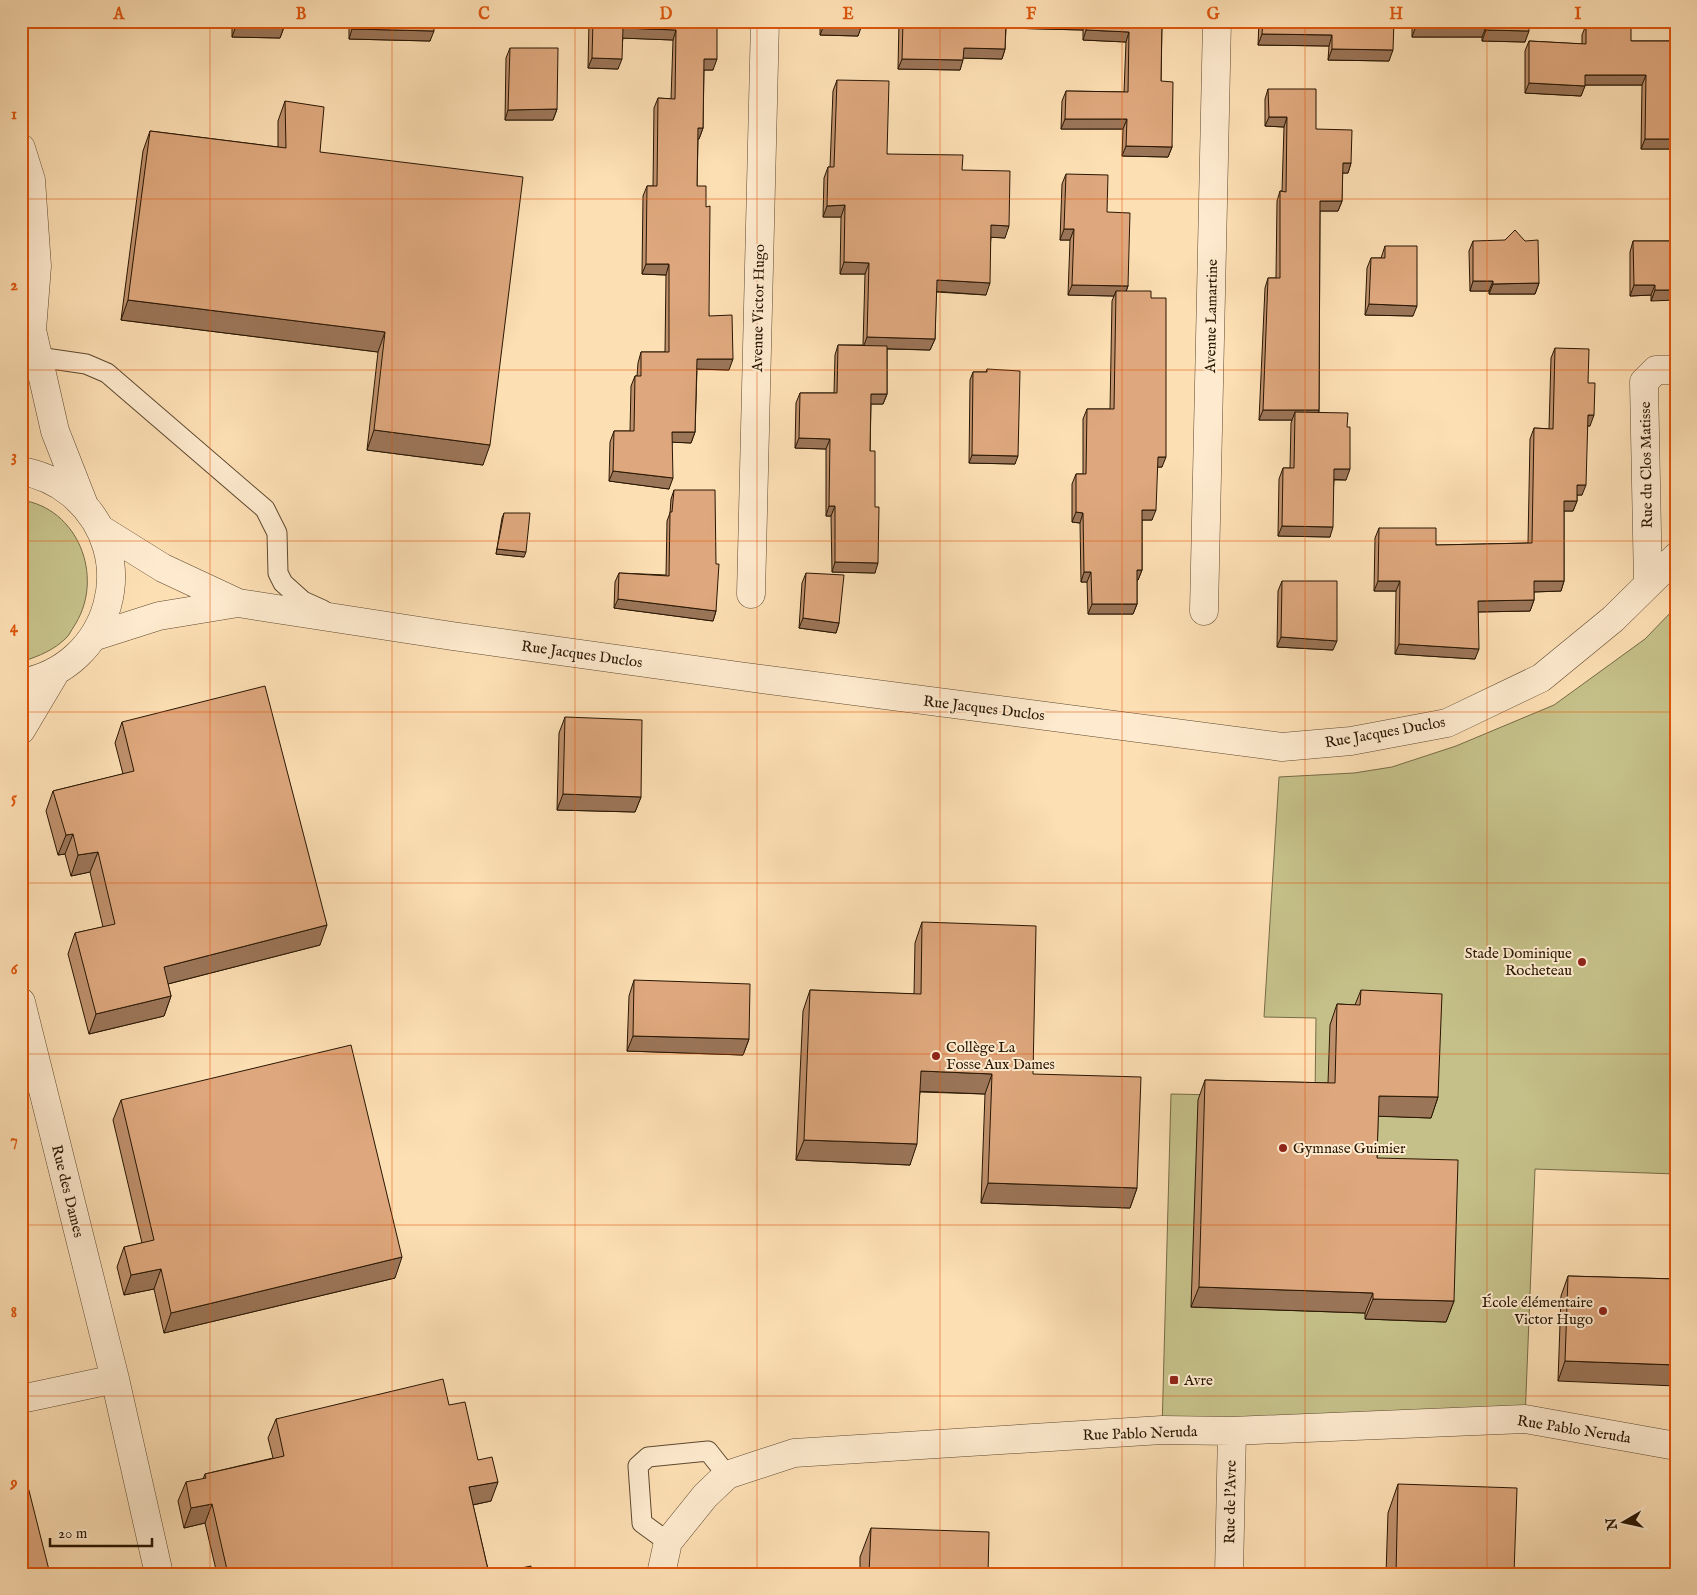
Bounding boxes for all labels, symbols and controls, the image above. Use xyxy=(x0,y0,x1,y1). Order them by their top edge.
text: A xyxy=(113,5,126,25)
text: B xyxy=(296,5,307,25)
text: C xyxy=(478,5,490,25)
text: D xyxy=(660,5,673,25)
text: E xyxy=(842,5,854,25)
text: F xyxy=(1026,5,1037,25)
text: G xyxy=(1207,5,1220,25)
text: H xyxy=(1389,5,1403,25)
text: I xyxy=(1575,5,1582,25)
text: 1 xyxy=(11,105,17,125)
street label: Avenue Victor Hugo xyxy=(748,244,769,373)
street label: Avenue Lamartine xyxy=(1201,259,1222,374)
text: 2 xyxy=(10,276,18,296)
street label: Rue du Clos Matisse xyxy=(1636,401,1657,529)
text: 3 xyxy=(11,447,17,467)
text: 4 xyxy=(10,618,19,638)
street label: Rue Jacques Duclos xyxy=(520,637,644,672)
street label: Rue Jacques Duclos xyxy=(922,692,1046,725)
street label: Rue Jacques Duclos xyxy=(1323,713,1447,752)
text: 5 xyxy=(11,789,17,809)
place label: Stade Dominique Rocheteau xyxy=(1465,944,1572,980)
marker: Stade Dominique Rocheteau xyxy=(1576,956,1588,968)
text: 6 xyxy=(11,960,19,980)
place label: Collège La Fosse Aux Dames xyxy=(946,1038,1055,1074)
marker: Collège La Fosse Aux Dames xyxy=(930,1050,942,1062)
text: 7 xyxy=(10,1131,18,1151)
place label: Gymnase Guimier xyxy=(1293,1139,1406,1158)
marker: Gymnase Guimier xyxy=(1277,1142,1289,1154)
street label: Rue des Dames xyxy=(47,1143,88,1239)
place label: École élémentaire Victor Hugo xyxy=(1482,1293,1593,1329)
text: 8 xyxy=(11,1303,17,1323)
marker: École élémentaire Victor Hugo xyxy=(1597,1305,1609,1317)
place label: Avre xyxy=(1183,1371,1213,1390)
marker: Avre xyxy=(1168,1374,1180,1386)
street label: Rue Pablo Neruda xyxy=(1516,1411,1633,1448)
street label: Rue Pablo Neruda xyxy=(1082,1422,1198,1445)
street label: Rue de l'Avre xyxy=(1220,1460,1241,1544)
text: 9 xyxy=(10,1474,18,1494)
north arrow xyxy=(1600,1498,1650,1548)
scale bar xyxy=(50,1515,152,1547)
text: N xyxy=(1602,1516,1622,1532)
text: 20 m xyxy=(58,1524,88,1543)

